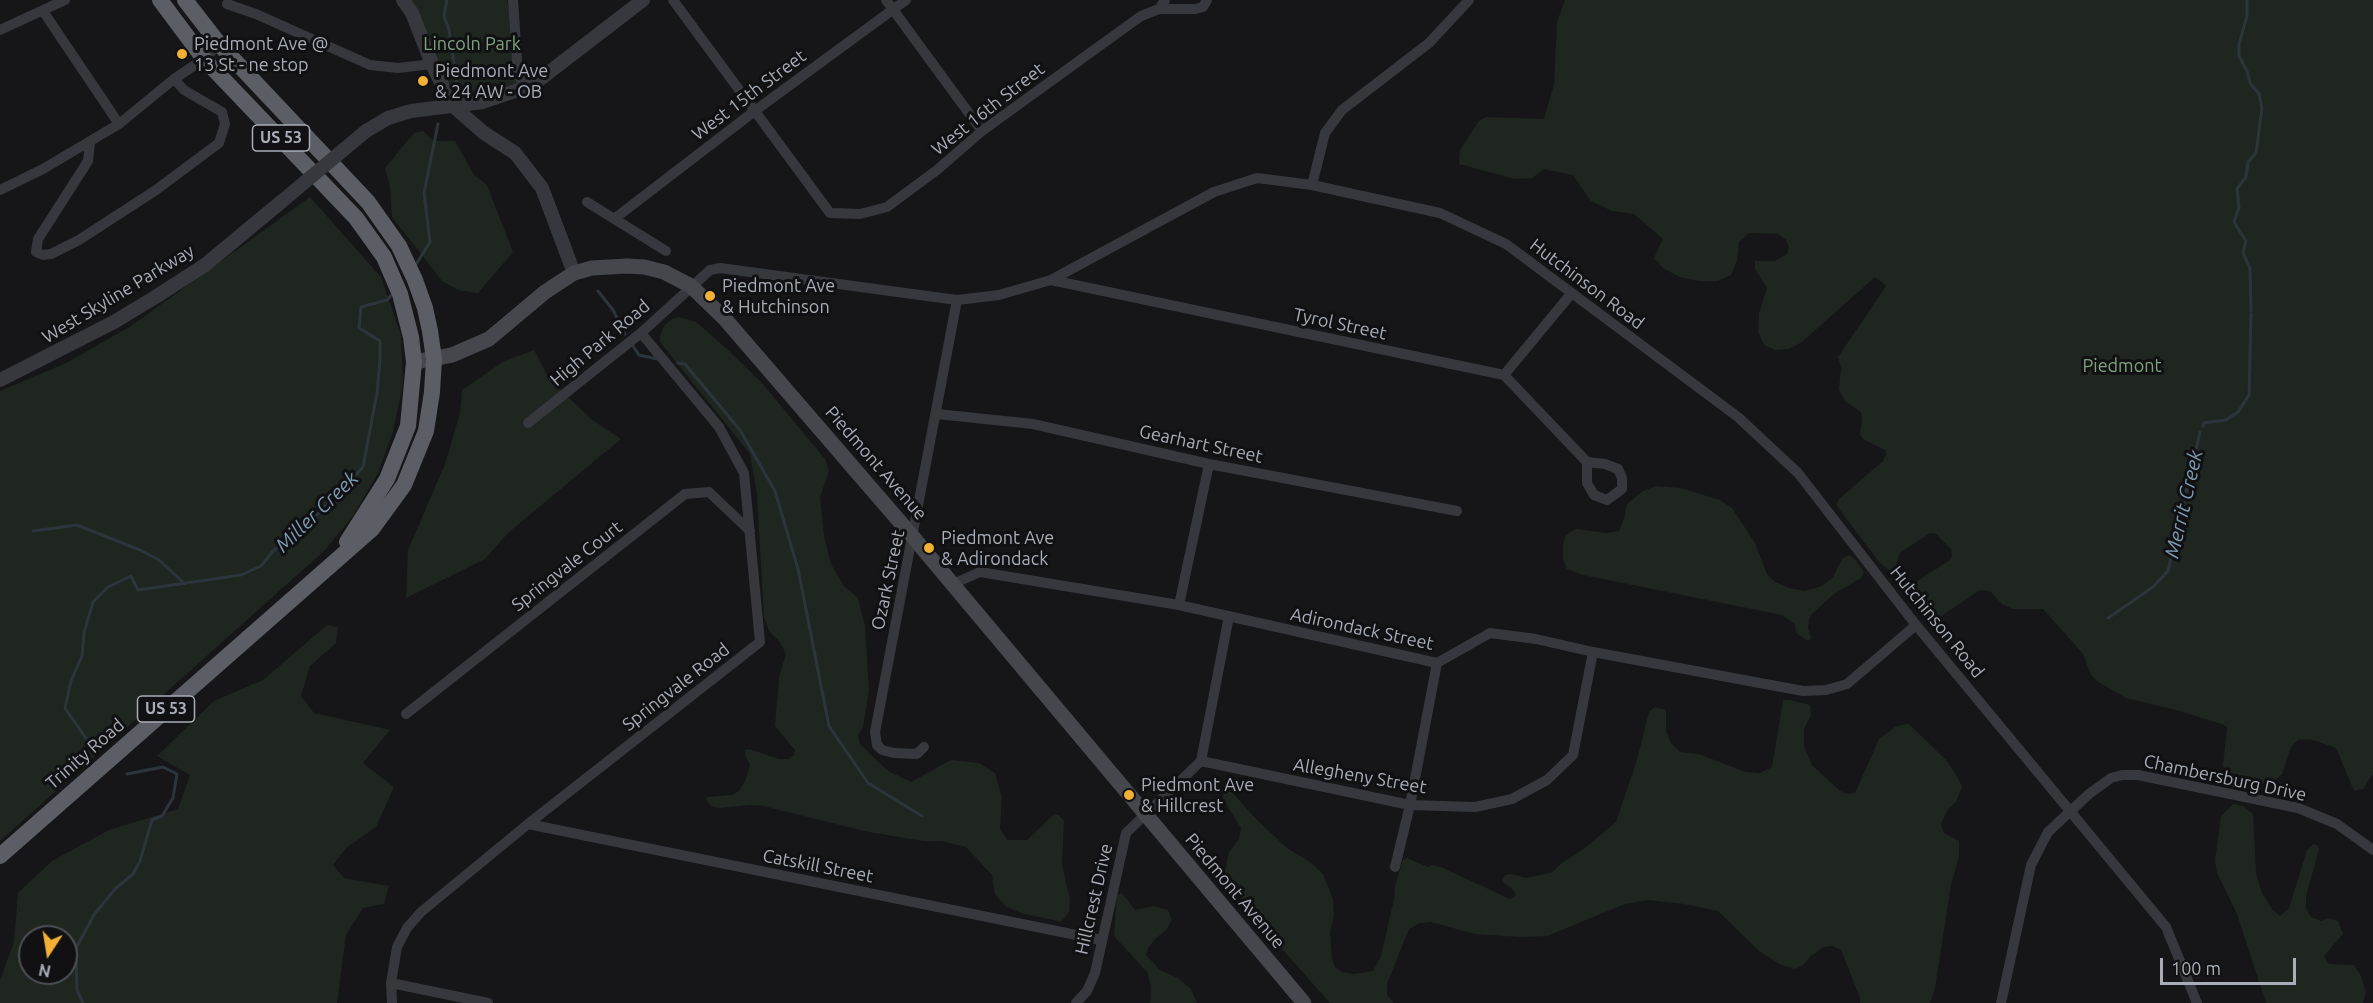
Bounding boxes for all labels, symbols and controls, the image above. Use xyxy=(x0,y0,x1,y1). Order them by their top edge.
place label: Piedmont Ave @ 13 St - ne stop xyxy=(194,33,328,76)
park label: Lincoln Park xyxy=(423,33,521,55)
street label: West 15th Street xyxy=(688,45,810,145)
marker: Piedmont Ave @ 13 St - ne stop xyxy=(175,47,189,61)
street label: West 16th Street xyxy=(927,58,1049,160)
place label: Piedmont Ave & 24 AW - OB xyxy=(435,60,548,103)
marker: Piedmont Ave & 24 AW - OB xyxy=(416,74,430,88)
road number: US 53 xyxy=(252,125,310,151)
street label: Hutchinson Road xyxy=(1526,234,1648,334)
street label: West Skyline Parkway xyxy=(38,240,198,348)
place label: Piedmont Ave & Hutchinson xyxy=(722,275,835,318)
marker: Piedmont Ave & Hutchinson xyxy=(703,289,717,303)
street label: High Park Road xyxy=(546,295,654,391)
street label: Tyrol Street xyxy=(1291,304,1389,344)
park label: Piedmont xyxy=(2082,355,2162,377)
street label: Piedmont Avenue xyxy=(821,402,931,524)
street label: Gearhart Street xyxy=(1137,420,1265,468)
water label: Merrit Creek xyxy=(2160,448,2208,560)
water label: Miller Creek xyxy=(271,467,363,557)
street label: Springvale Court xyxy=(507,516,627,616)
place label: Piedmont Ave & Adirondack xyxy=(941,527,1054,570)
street label: Ozark Street xyxy=(867,528,909,632)
marker: Piedmont Ave & Adirondack xyxy=(922,541,936,555)
street label: Hutchinson Road xyxy=(1885,562,1989,682)
street label: Adirondack Street xyxy=(1288,603,1436,655)
street label: Springvale Road xyxy=(618,638,734,736)
road number: US 53 xyxy=(138,696,195,722)
street label: Trinity Road xyxy=(41,714,129,794)
street label: Chambersburg Drive xyxy=(2142,750,2308,806)
street label: Allegheny Street xyxy=(1292,754,1428,798)
place label: Piedmont Ave & Hillcrest xyxy=(1141,774,1254,816)
marker: Piedmont Ave & Hillcrest xyxy=(1122,788,1136,802)
street label: Piedmont Avenue xyxy=(1181,829,1289,953)
street label: Hillcrest Drive xyxy=(1071,842,1117,956)
street label: Catskill Street xyxy=(761,845,875,887)
north arrow xyxy=(18,925,78,985)
scale bar xyxy=(2163,946,2300,984)
text: 100 m xyxy=(2171,958,2221,978)
text: N xyxy=(37,961,52,981)

